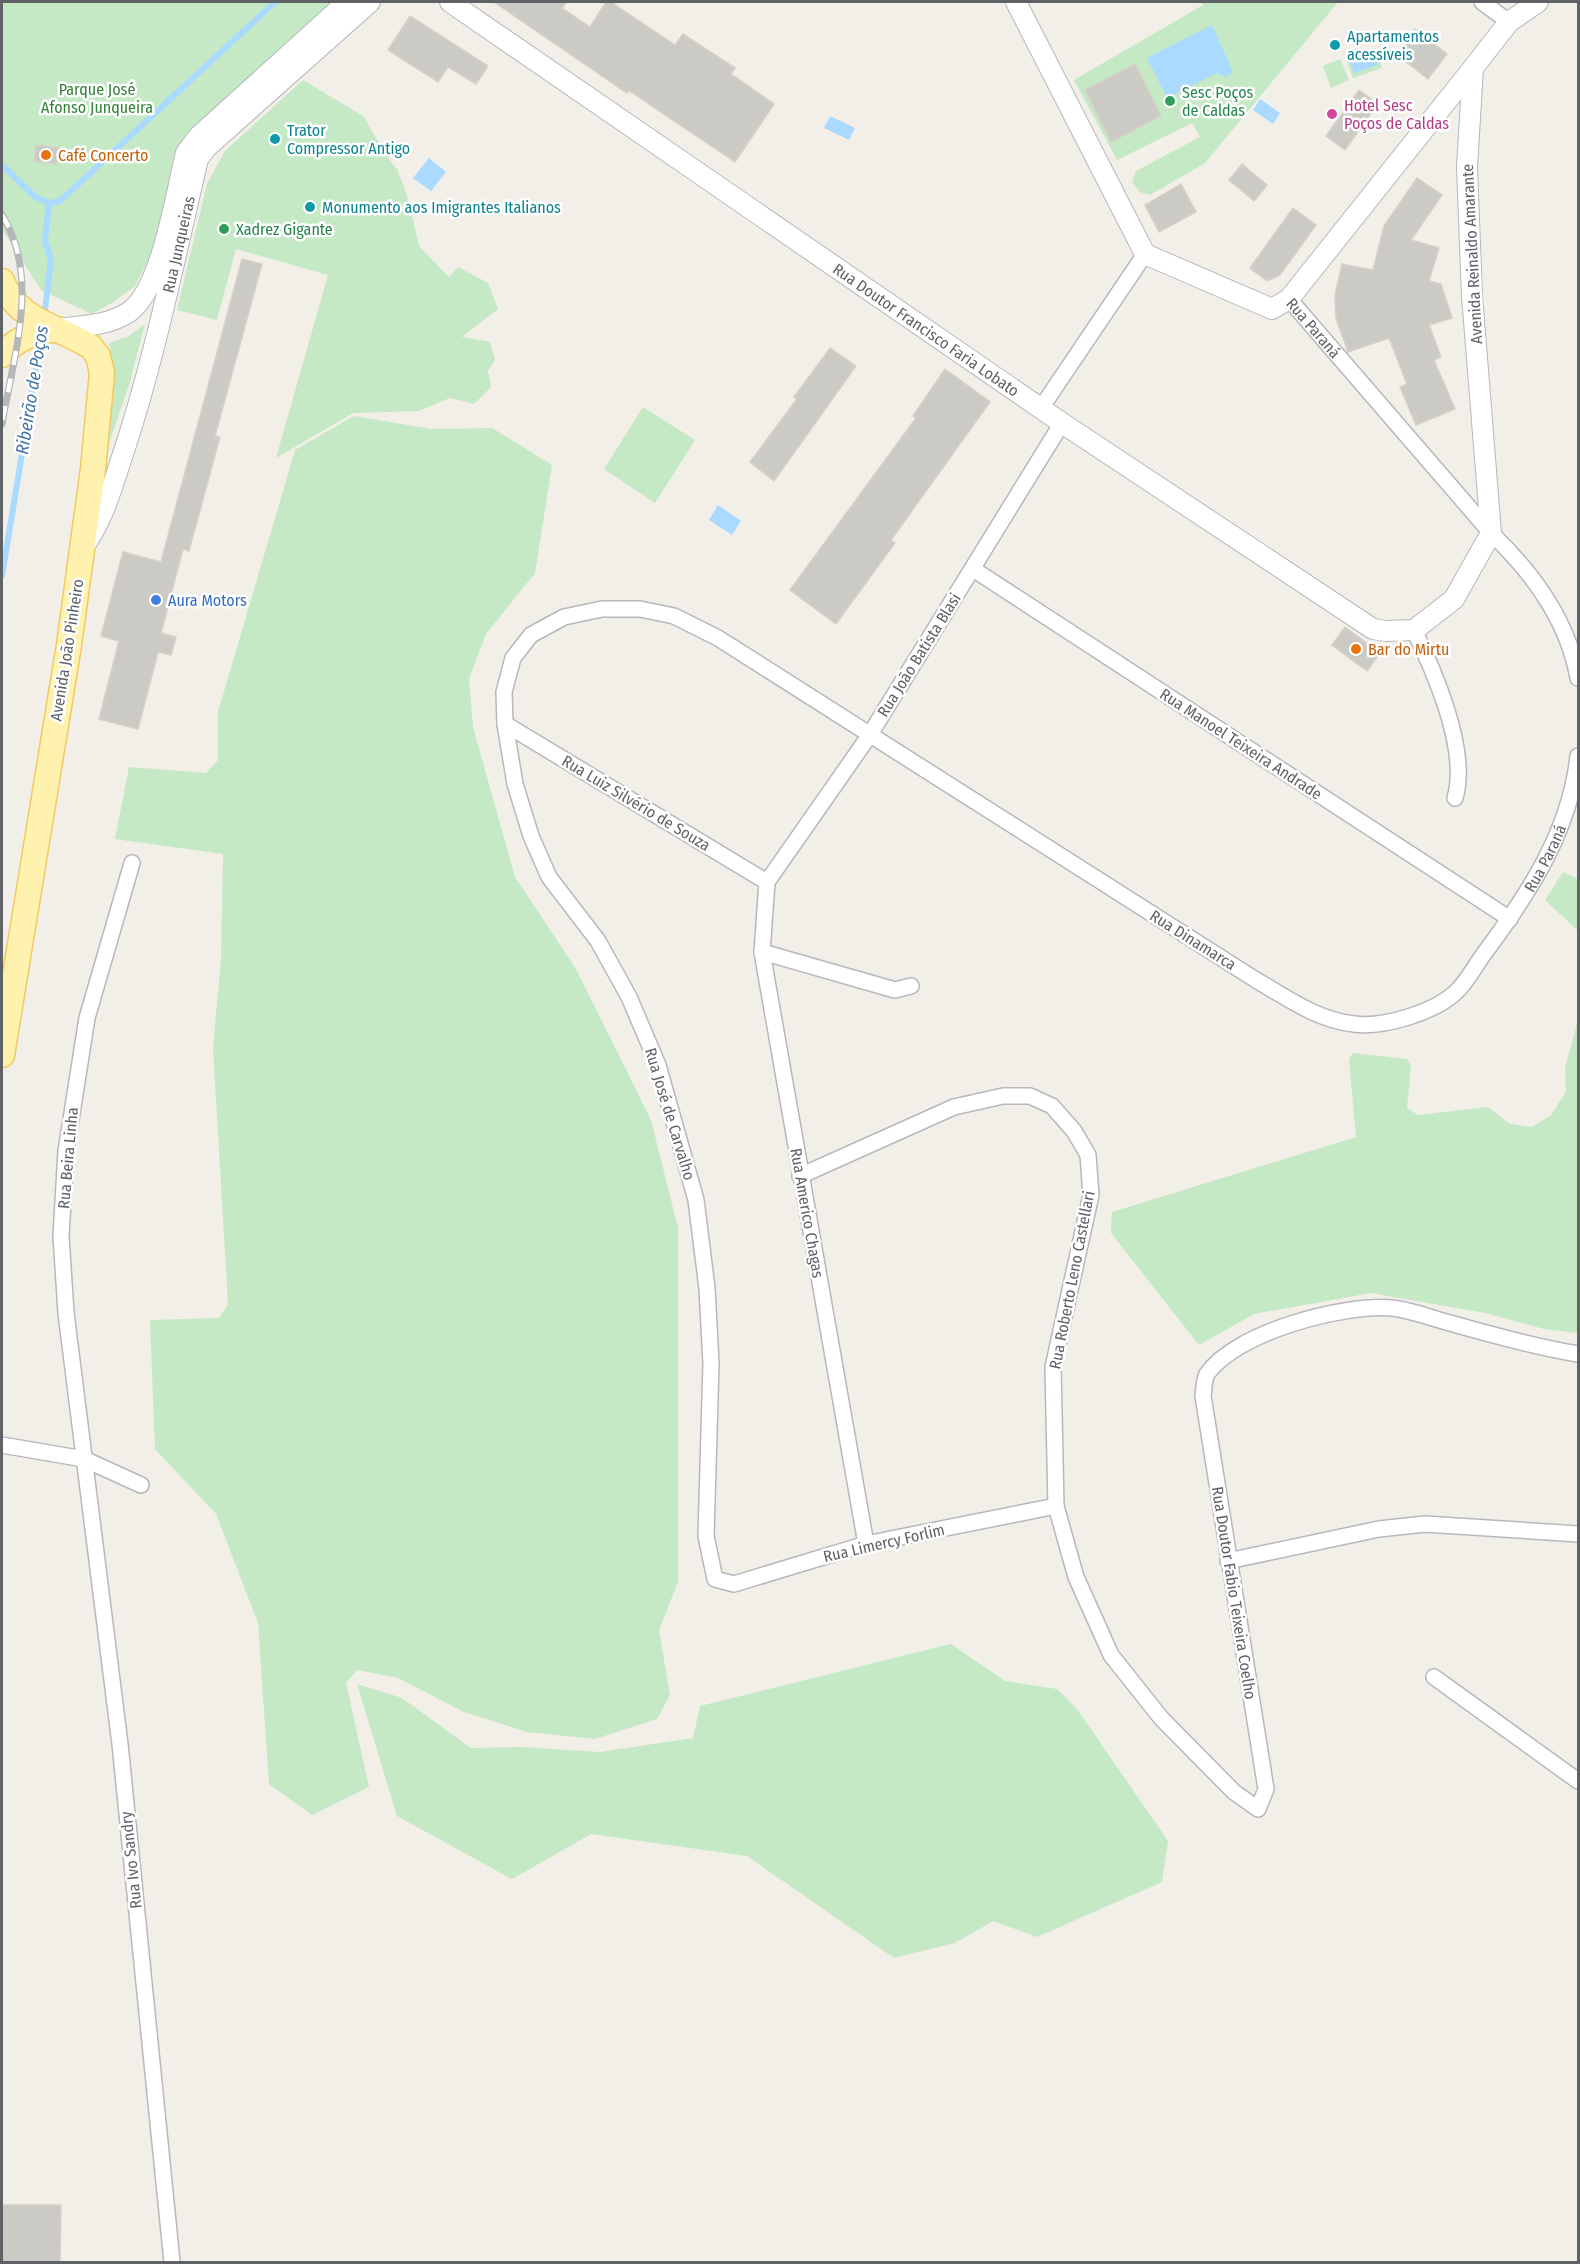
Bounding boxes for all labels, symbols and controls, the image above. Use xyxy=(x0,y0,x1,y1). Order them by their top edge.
place label: Apartamentos acessíveis xyxy=(1347,27,1439,64)
marker: Apartamentos acessíveis xyxy=(1328,38,1342,52)
park label: Parque José Afonso Junqueira xyxy=(41,80,153,117)
place label: Sesc Poços de Caldas xyxy=(1182,83,1254,120)
marker: Sesc Poços de Caldas xyxy=(1163,94,1177,108)
place label: Hotel Sesc Poços de Caldas xyxy=(1344,96,1449,133)
marker: Hotel Sesc Poços de Caldas xyxy=(1325,107,1339,121)
place label: Trator Compressor Antigo xyxy=(287,121,410,158)
marker: Trator Compressor Antigo xyxy=(268,132,282,146)
place label: Café Concerto xyxy=(58,146,148,165)
marker: Café Concerto xyxy=(39,148,53,162)
street label: Avenida Reinaldo Amarante xyxy=(1458,163,1486,345)
street label: Rua Junqueiras xyxy=(158,194,199,294)
place label: Monumento aos Imigrantes Italianos xyxy=(322,198,561,217)
marker: Monumento aos Imigrantes Italianos xyxy=(303,200,317,214)
place label: Xadrez Gigante xyxy=(236,220,333,239)
marker: Xadrez Gigante xyxy=(217,222,231,236)
street label: Rua Doutor Francisco Faria Lobato xyxy=(829,259,1023,400)
street label: Rua Paraná xyxy=(1283,294,1345,362)
water label: Ribeirão de Poços xyxy=(11,324,53,456)
street label: Avenida João Pinheiro xyxy=(46,578,88,722)
street label: Rua João Batista Blasi xyxy=(873,590,965,720)
place label: Aura Motors xyxy=(168,591,247,610)
marker: Aura Motors xyxy=(149,593,163,607)
place label: Bar do Mirtu xyxy=(1368,640,1449,659)
marker: Bar do Mirtu xyxy=(1349,642,1363,656)
street label: Rua Manoel Teixeira Andrade xyxy=(1156,684,1326,804)
street label: Rua Luiz Silvério de Souza xyxy=(558,751,714,855)
street label: Rua Paraná xyxy=(1520,821,1570,895)
street label: Rua Dinamarca xyxy=(1146,906,1240,974)
street label: Rua José de Carvalho xyxy=(641,1046,699,1182)
street label: Rua Beira Linha xyxy=(54,1106,82,1210)
street label: Rua Americo Chagas xyxy=(786,1147,828,1280)
street label: Rua Roberto Leno Castellari xyxy=(1045,1189,1099,1371)
street label: Rua Doutor Fabio Teixeira Coelho xyxy=(1208,1485,1260,1701)
street label: Rua Limercy Forlim xyxy=(821,1520,947,1566)
street label: Rua Ivo Sandry xyxy=(116,1810,146,1910)

